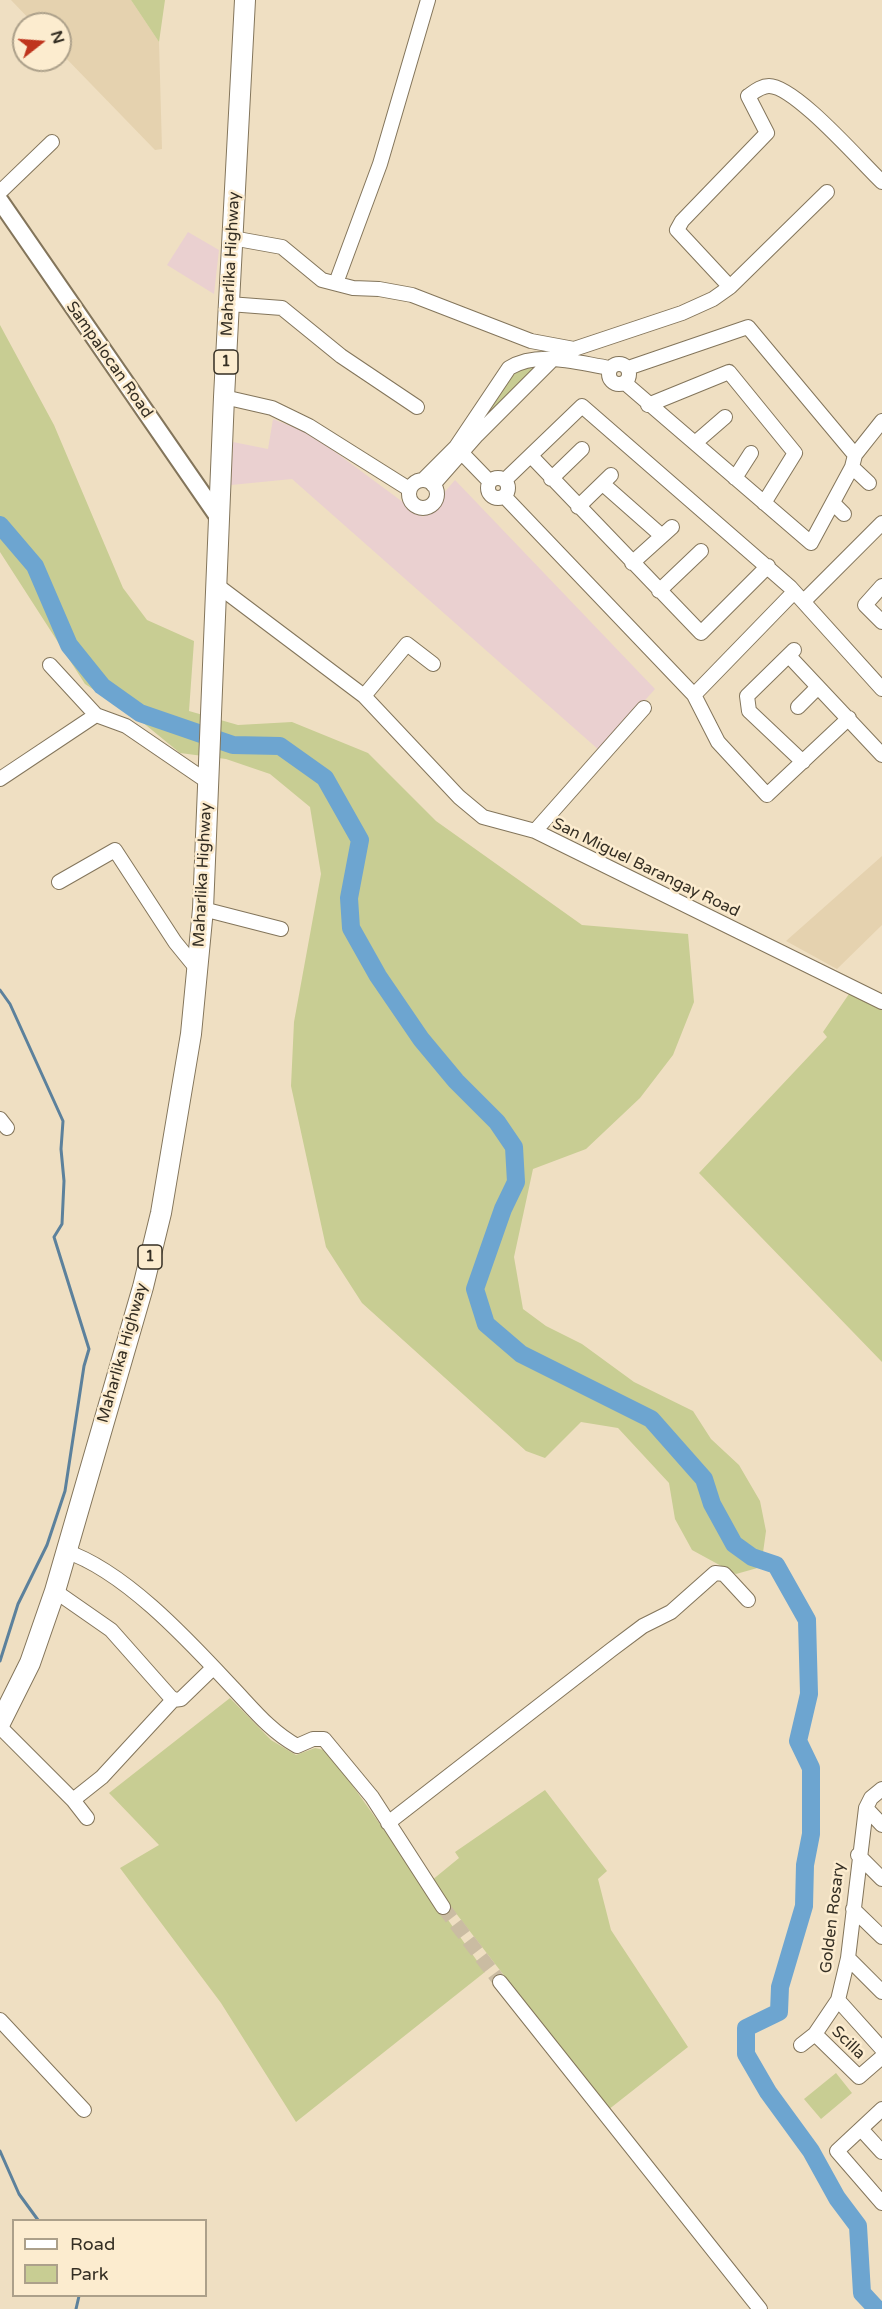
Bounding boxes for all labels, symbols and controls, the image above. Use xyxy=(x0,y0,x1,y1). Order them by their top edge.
north arrow xyxy=(12,12,72,72)
text: N xyxy=(46,28,69,46)
street label: Maharlika Highway xyxy=(218,191,244,337)
street label: Sampalocan Road xyxy=(62,298,156,422)
road number: 1 xyxy=(214,350,238,374)
street label: Maharlika Highway xyxy=(190,802,216,948)
street label: San Miguel Barangay Road xyxy=(549,814,743,922)
road number: 1 xyxy=(138,1245,162,1269)
street label: Maharlika Highway xyxy=(94,1281,152,1425)
street label: Golden Rosary xyxy=(817,1862,849,1974)
street label: Scilla xyxy=(827,2022,869,2064)
legend xyxy=(12,2219,207,2297)
text: Road xyxy=(70,2233,115,2255)
text: Park xyxy=(70,2263,108,2285)

